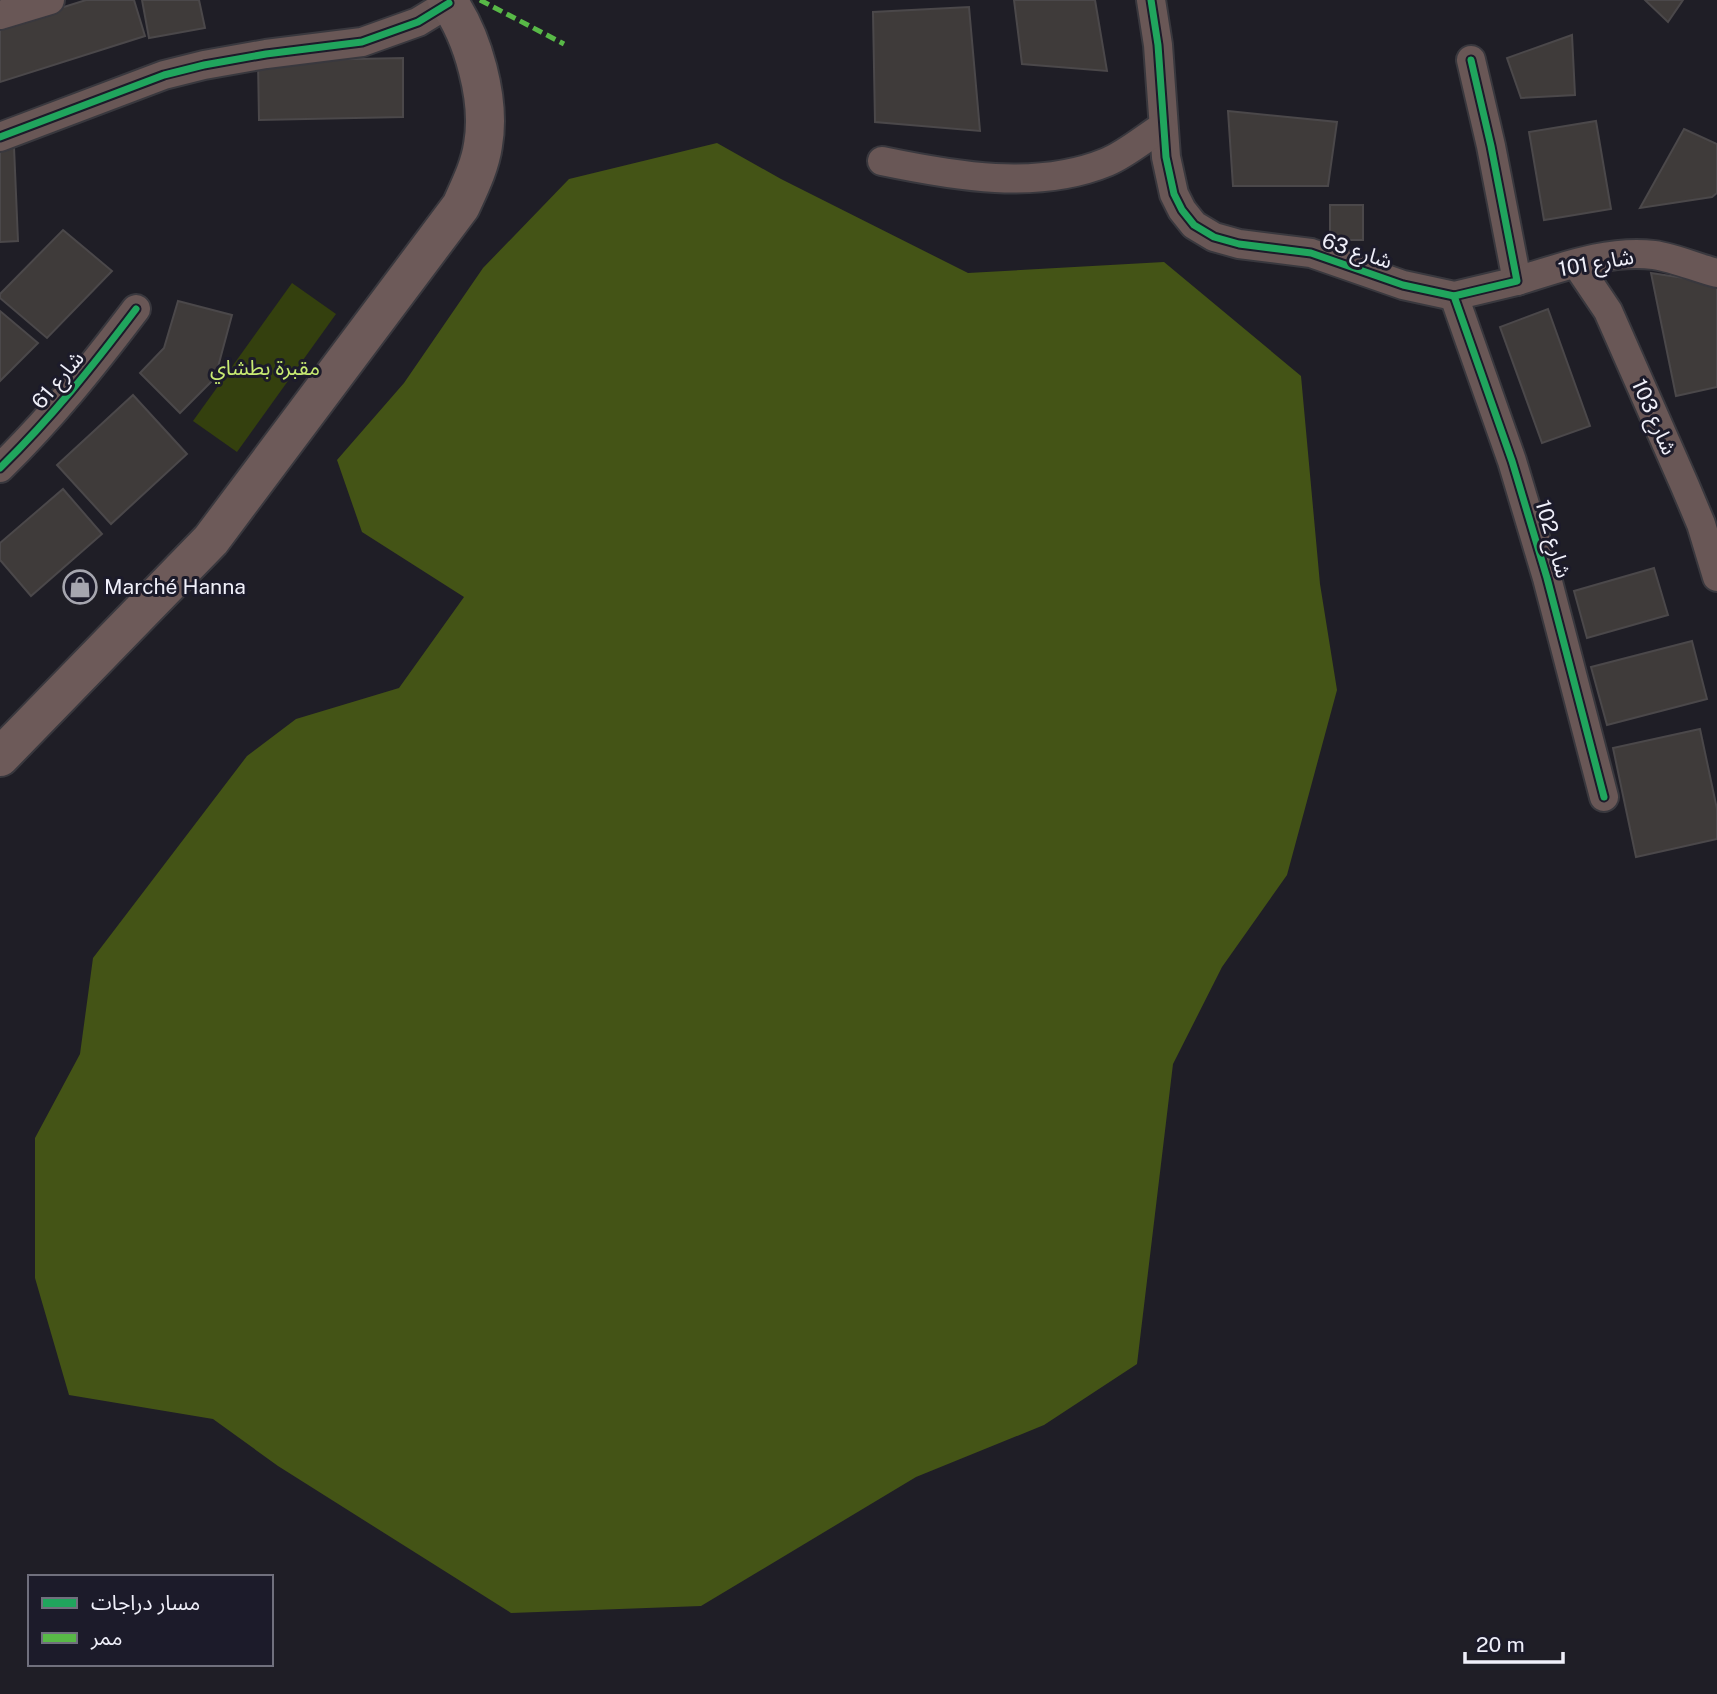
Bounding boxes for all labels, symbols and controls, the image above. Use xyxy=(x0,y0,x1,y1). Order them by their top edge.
street label: شارع 63 xyxy=(1318,227,1395,276)
street label: شارع 101 xyxy=(1556,244,1636,284)
street label: شارع 61 xyxy=(26,346,91,416)
park label: مقبرة بطشاي xyxy=(210,355,320,384)
street label: شارع 103 xyxy=(1624,375,1682,460)
street label: شارع 102 xyxy=(1528,497,1577,582)
shop icon: Marché Hanna xyxy=(61,568,99,606)
place label: Marché Hanna xyxy=(104,574,246,599)
legend xyxy=(28,1575,273,1666)
text: مسار دراجات xyxy=(91,1590,200,1615)
scale bar xyxy=(1465,1620,1563,1664)
text: ممر xyxy=(90,1625,122,1650)
text: 20 m xyxy=(1476,1632,1525,1657)

